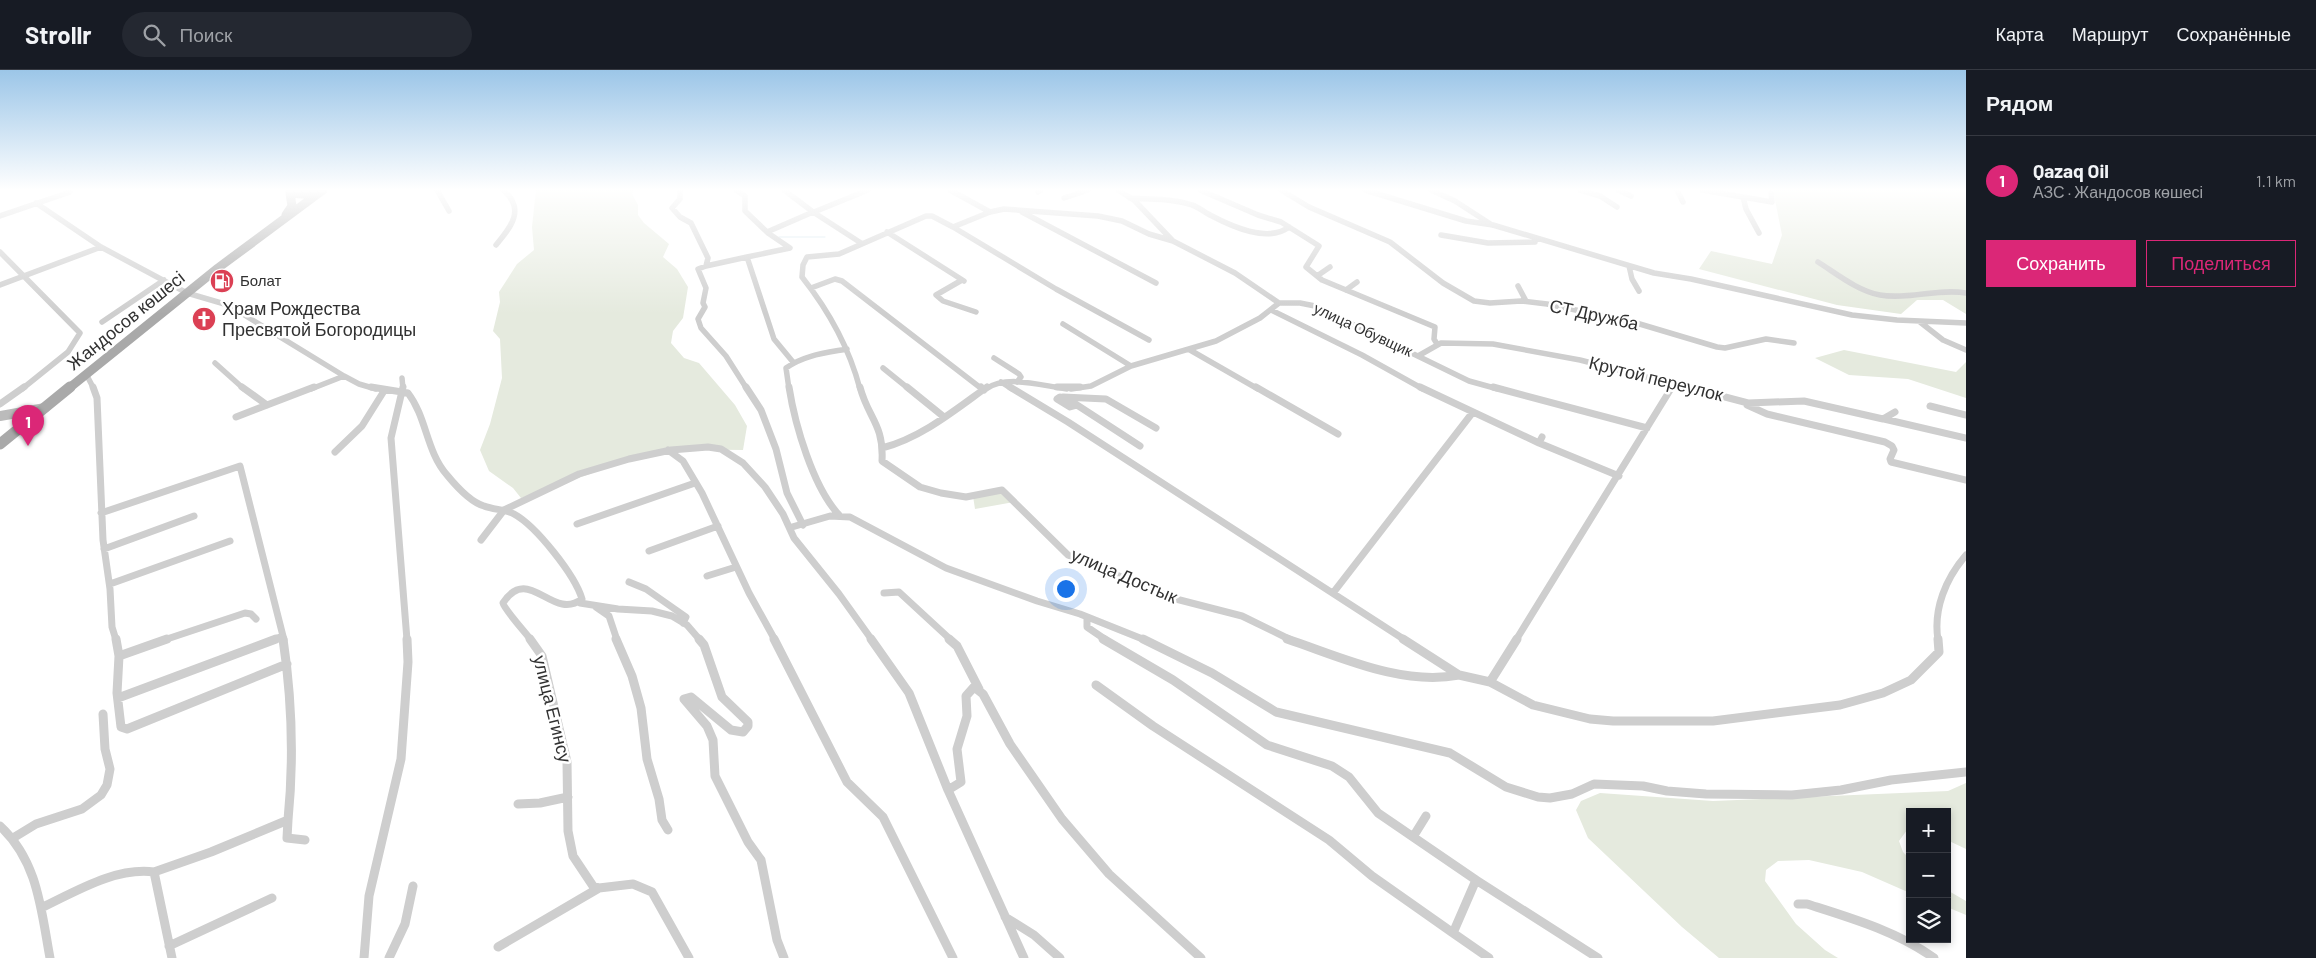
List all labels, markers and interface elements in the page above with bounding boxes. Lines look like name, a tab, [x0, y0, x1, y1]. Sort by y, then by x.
search box	[122, 12, 472, 57]
text: Strollr	[25, 20, 92, 49]
icon: search	[140, 21, 168, 49]
text: Поиск	[180, 23, 232, 46]
text: Карта	[1996, 23, 2044, 45]
text: Маршрут	[2072, 23, 2148, 45]
text: Сохранённые	[2176, 23, 2291, 45]
text: Рядом	[1986, 90, 2053, 115]
text: Qazaq Oil	[2033, 159, 2109, 182]
text: 1	[1999, 171, 2005, 190]
text: 1.1 km	[2256, 171, 2296, 190]
text: АЗС · Жандосов көшесі	[2033, 182, 2203, 201]
button: Сохранить	[1986, 240, 2136, 287]
button: Поделиться	[2146, 240, 2296, 287]
street label: Жандосов көшесі	[62, 266, 189, 374]
fuel station icon: Болат	[209, 268, 235, 294]
place label: Болат	[240, 271, 282, 289]
street label: СТ Дружба	[1548, 294, 1642, 334]
place label: Храм Рождества Пресвятой Богородицы	[222, 297, 416, 340]
street label: улица Обувщик	[1311, 298, 1416, 360]
church icon: Храм Рождества Пресвятой Богородицы	[191, 306, 217, 332]
street label: Крутой переулок	[1587, 351, 1726, 405]
pin: 1	[12, 405, 44, 446]
street label: улица Достык	[1068, 543, 1181, 607]
your location	[1053, 576, 1079, 602]
street label: улица Егинсу	[529, 653, 577, 765]
map controls	[1906, 808, 1951, 943]
button: +	[1906, 808, 1951, 853]
button: −	[1906, 853, 1951, 898]
button: layers	[1906, 898, 1951, 943]

